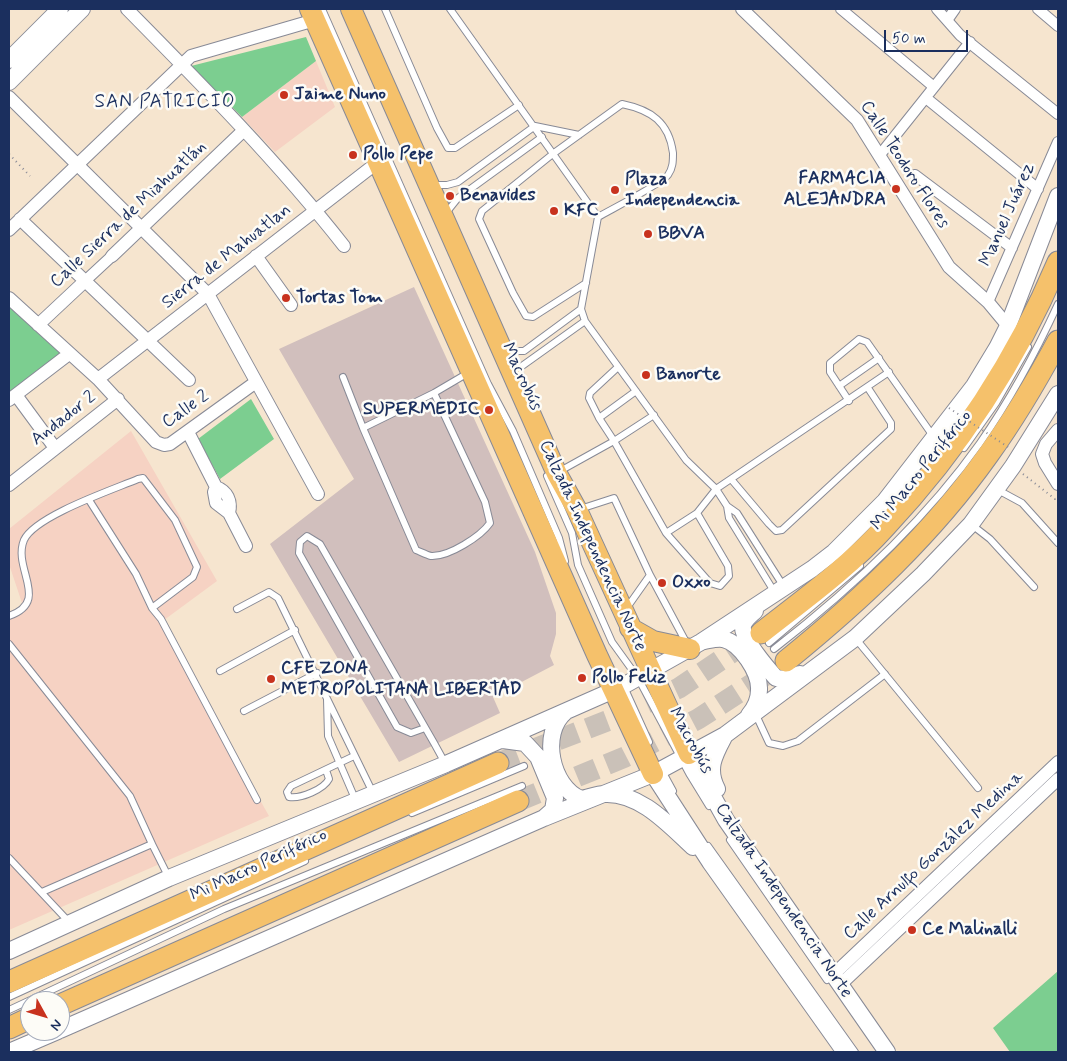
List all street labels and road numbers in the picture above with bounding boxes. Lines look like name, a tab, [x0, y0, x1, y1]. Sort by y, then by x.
street label: Calle Teodoro Flores	[855, 97, 953, 233]
street label: Calle Sierra de Miahuatlán	[46, 137, 212, 293]
street label: Manuel Juárez	[976, 160, 1040, 270]
street label: Sierra de Mahuatlan	[158, 200, 296, 314]
street label: Macrobús	[496, 340, 546, 414]
street label: Calle 2	[158, 386, 214, 434]
street label: Andador 2	[27, 387, 101, 451]
street label: Mi Macro Periférico	[867, 406, 977, 536]
street label: Calzada Independencia Norte	[533, 437, 651, 655]
street label: Macrobús	[663, 704, 717, 778]
street label: Calle Arnulfo González Medina	[840, 767, 1028, 945]
street label: Calzada Independencia Norte	[710, 799, 856, 1003]
street label: Mi Macro Periférico	[187, 825, 331, 907]

